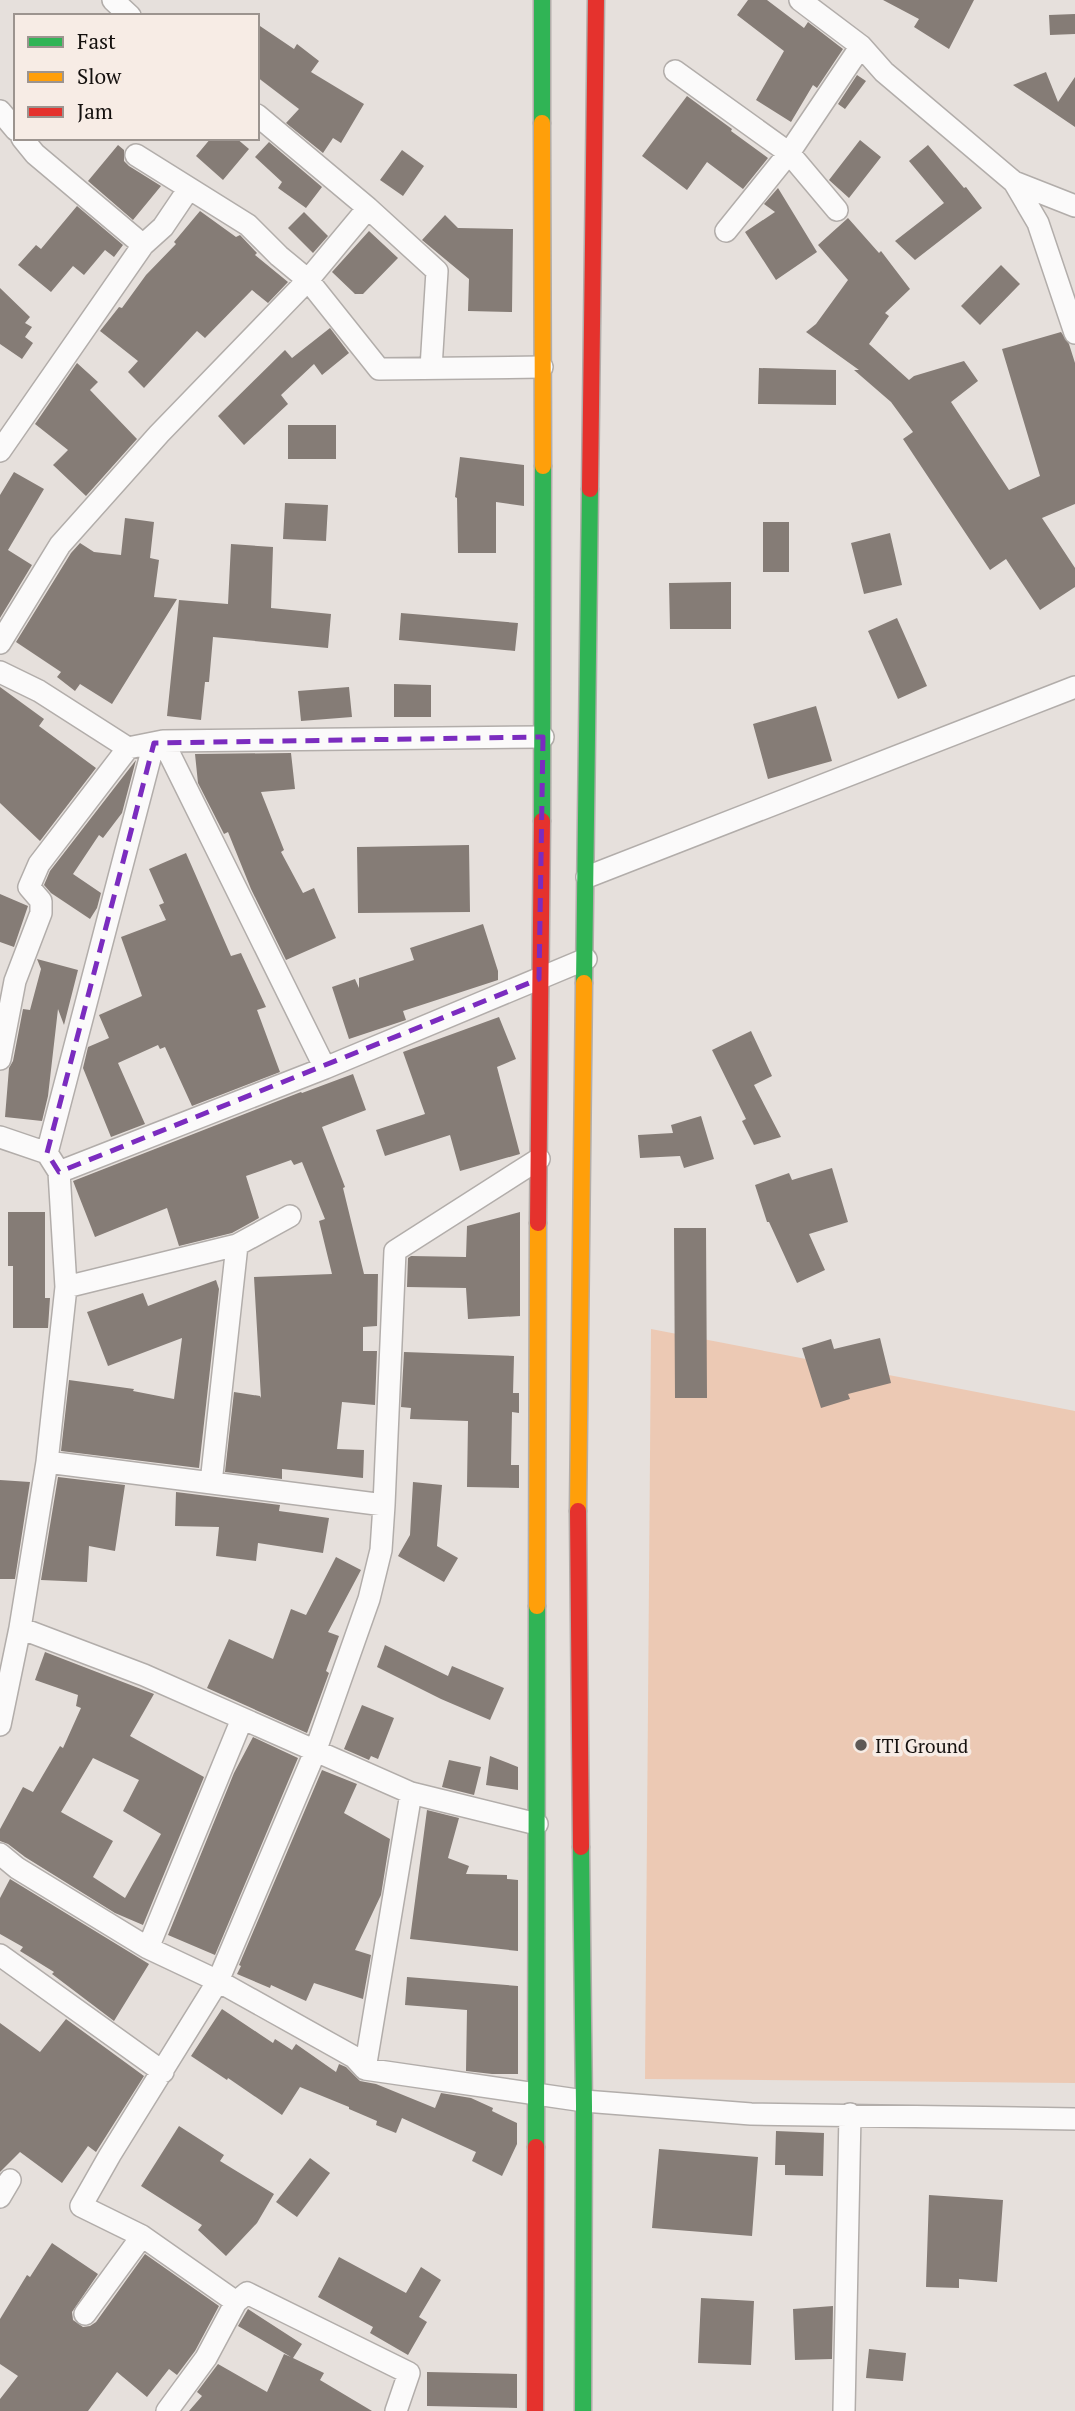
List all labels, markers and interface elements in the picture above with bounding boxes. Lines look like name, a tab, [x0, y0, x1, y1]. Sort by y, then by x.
legend	[14, 14, 259, 140]
text: Fast	[77, 27, 116, 55]
text: Slow	[77, 62, 122, 90]
text: Jam	[77, 97, 113, 125]
place label: ITI Ground	[875, 1733, 969, 1758]
marker: ITI Ground	[853, 1737, 869, 1753]

